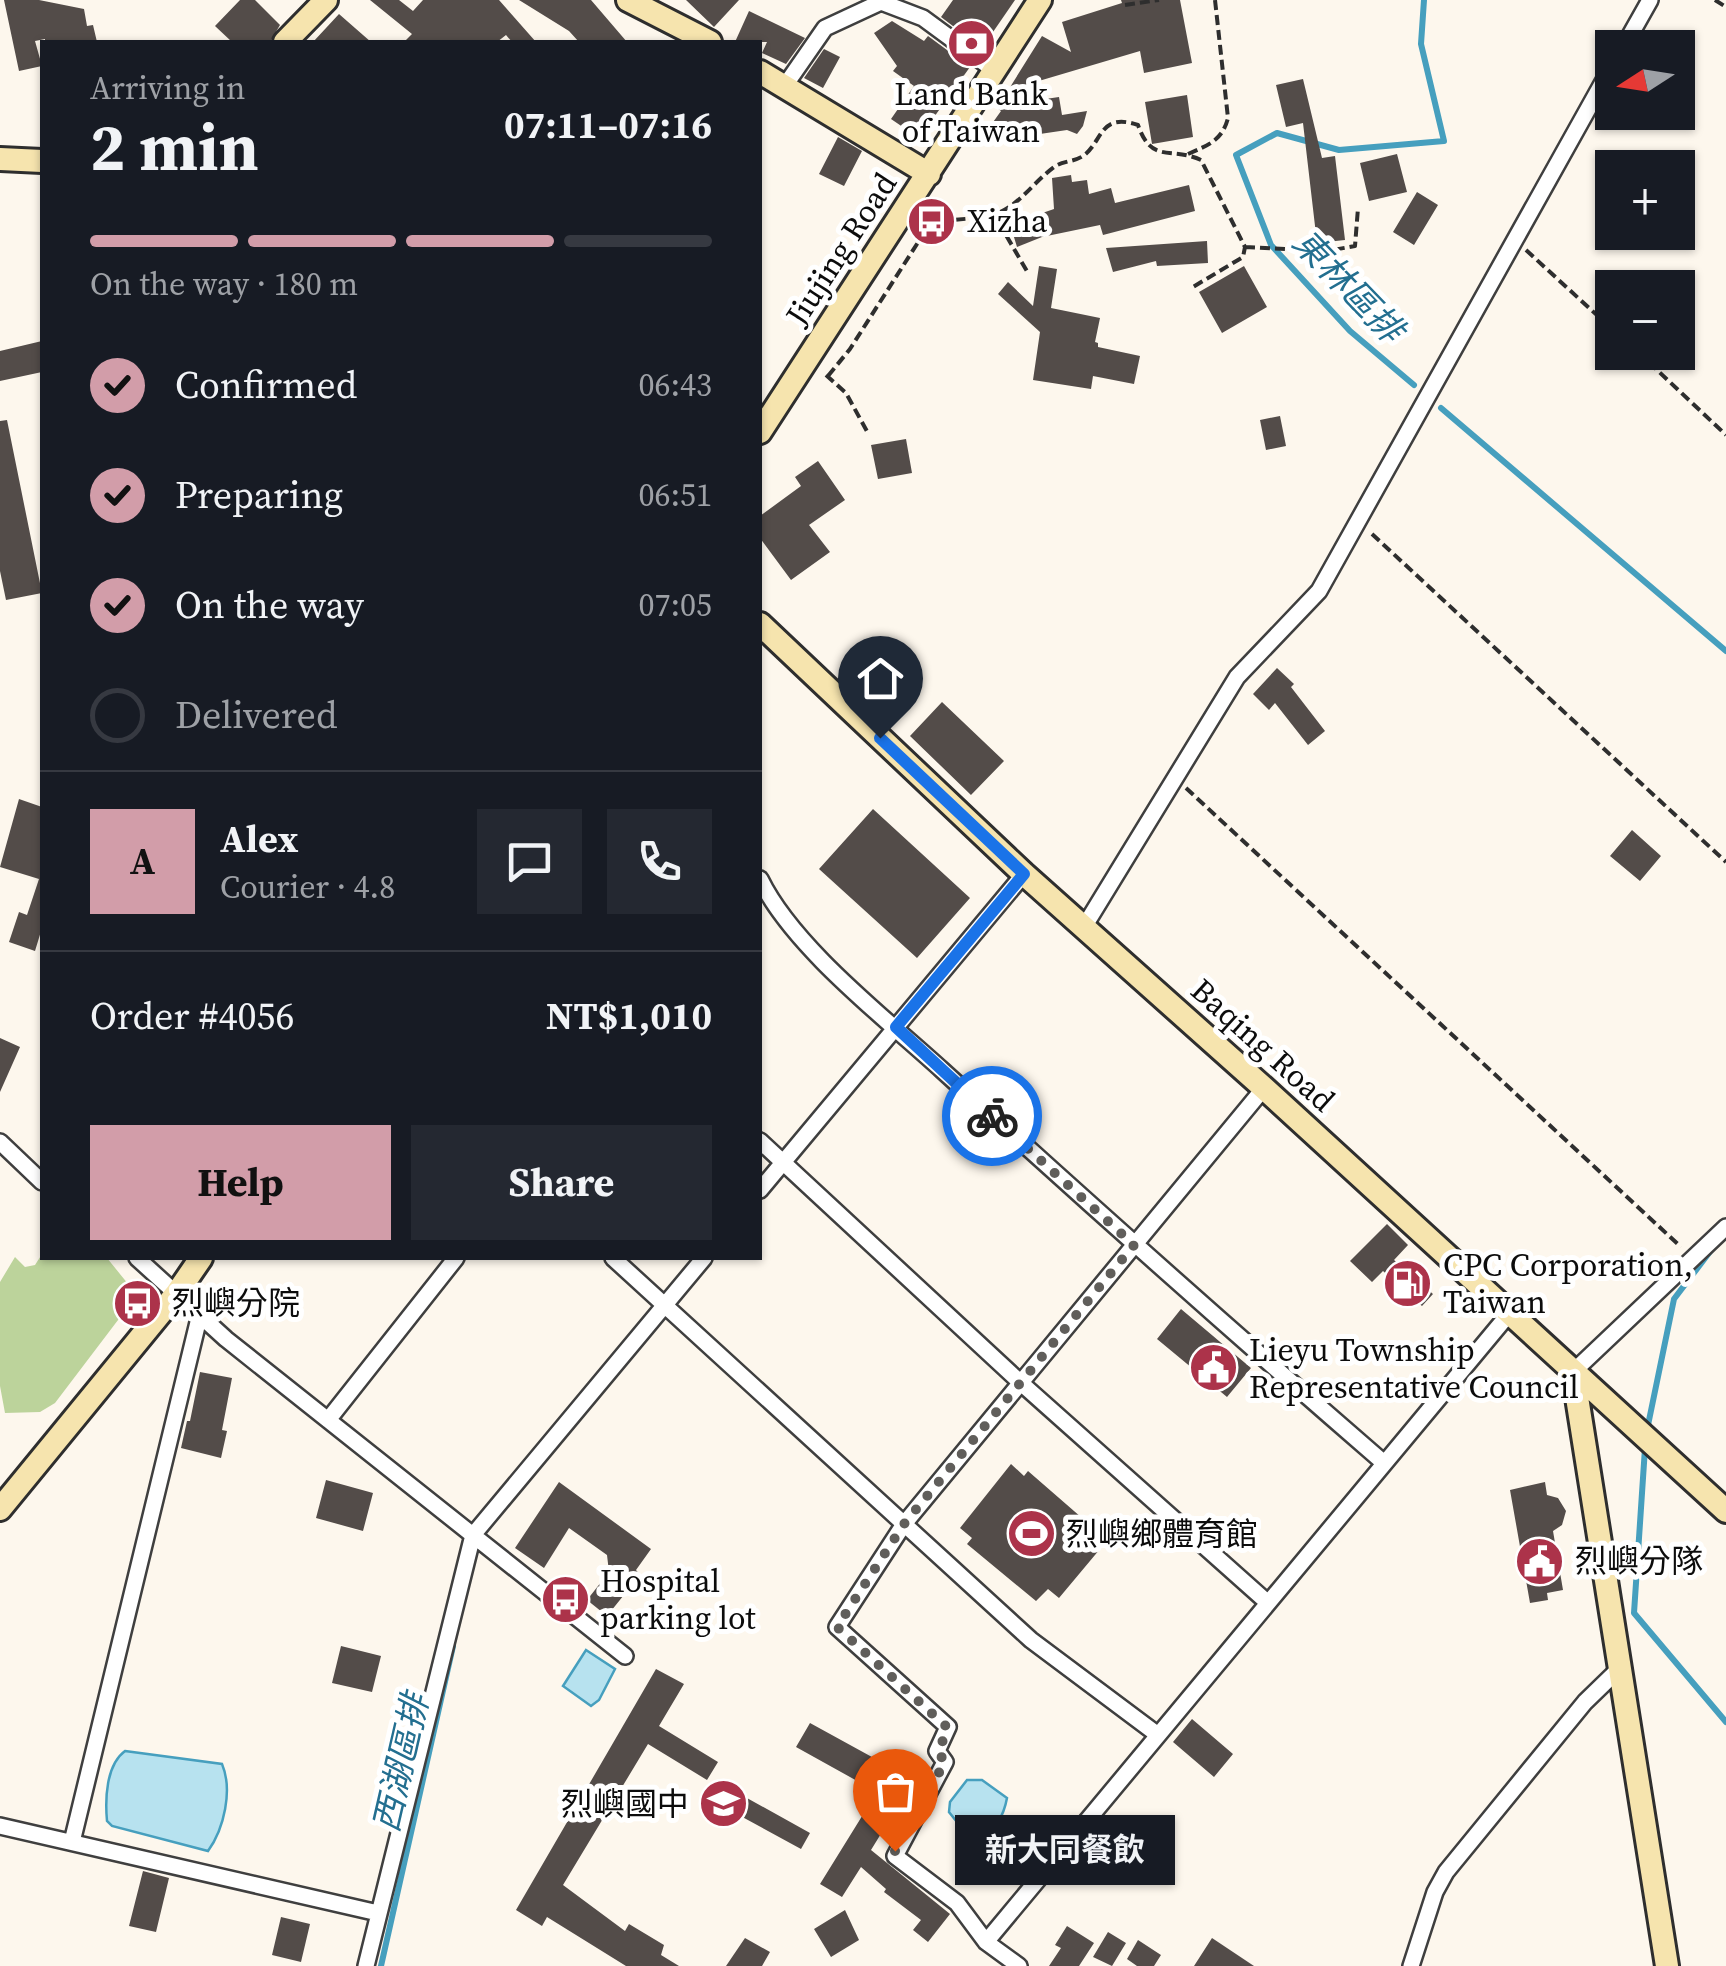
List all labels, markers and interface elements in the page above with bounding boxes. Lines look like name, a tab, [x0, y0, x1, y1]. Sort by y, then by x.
bank icon: Land Bank of Taiwan	[945, 18, 997, 70]
north arrow	[1595, 30, 1695, 130]
map controls	[1595, 30, 1695, 370]
text: Arriving in	[90, 66, 245, 110]
place label: Land Bank of Taiwan	[894, 72, 1048, 153]
text: 07:11–07:16	[504, 99, 712, 151]
text: 2 min	[90, 103, 259, 192]
button: +	[1595, 150, 1695, 250]
street label: Jiujing Road	[775, 164, 907, 335]
bus stop icon: Xizha	[906, 195, 958, 247]
place label: Xizha	[967, 199, 1048, 243]
water label: 東林區排	[1282, 219, 1417, 356]
text: On the way · 180 m	[90, 262, 358, 306]
button: −	[1595, 270, 1695, 370]
icon: check	[90, 358, 145, 413]
text: Confirmed	[175, 359, 357, 411]
text: 06:43	[638, 363, 712, 407]
icon: check	[90, 468, 145, 523]
text: Preparing	[175, 469, 343, 521]
text: 06:51	[638, 473, 712, 517]
icon: check	[90, 578, 145, 633]
text: On the way	[175, 579, 364, 631]
text: 07:05	[638, 583, 712, 627]
pin	[838, 636, 923, 739]
icon: home	[853, 651, 908, 706]
text: Delivered	[175, 689, 338, 741]
button: chat	[477, 809, 582, 914]
button: phone	[607, 809, 712, 914]
text: Alex	[220, 813, 298, 865]
text: A	[130, 835, 155, 887]
text: Courier · 4.8	[220, 865, 395, 909]
street label: Baqing Road	[1182, 969, 1344, 1121]
text: Order #4056	[90, 990, 294, 1042]
text: NT$1,010	[546, 990, 712, 1042]
courier	[942, 1066, 1042, 1166]
icon: bike	[965, 1089, 1020, 1144]
button: Help	[90, 1125, 391, 1240]
button: Share	[411, 1125, 712, 1240]
place label: CPC Corporation, Taiwan	[1443, 1243, 1693, 1324]
fuel station icon: CPC Corporation, Taiwan	[1382, 1257, 1434, 1309]
bus stop icon: 烈嶼分院	[111, 1277, 163, 1329]
place label: 烈嶼分院	[172, 1281, 300, 1325]
place label: Lieyu Township Representative Council	[1249, 1328, 1579, 1409]
public building icon: Lieyu Township Representative Council	[1188, 1342, 1240, 1394]
sports icon: 烈嶼鄉體育館	[1005, 1508, 1057, 1560]
place label: 烈嶼鄉體育館	[1066, 1512, 1258, 1556]
public building icon: 烈嶼分隊	[1514, 1535, 1566, 1587]
place label: 烈嶼分隊	[1575, 1539, 1703, 1583]
place label: Hospital parking lot	[600, 1559, 756, 1640]
bus stop icon: Hospital parking lot	[539, 1573, 591, 1625]
water label: 西湖區排	[362, 1686, 441, 1837]
pin	[853, 1749, 938, 1852]
icon: bag	[868, 1764, 923, 1819]
school or university icon: 烈嶼國中	[698, 1778, 750, 1830]
place label: 烈嶼國中	[561, 1782, 689, 1826]
callout: 新大同餐飲	[955, 1816, 1175, 1886]
text: 新大同餐飲	[985, 1828, 1145, 1872]

